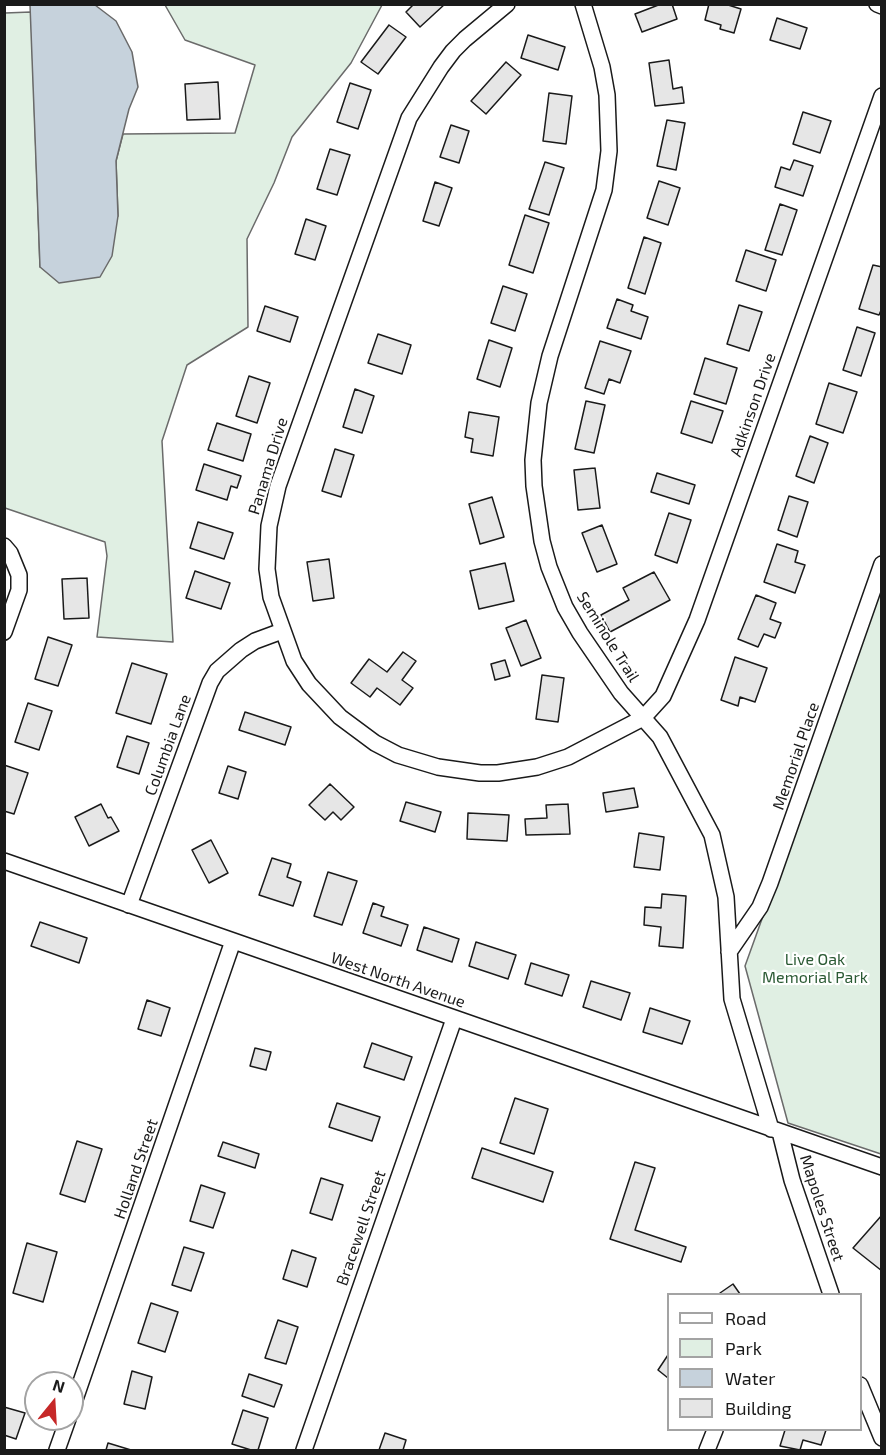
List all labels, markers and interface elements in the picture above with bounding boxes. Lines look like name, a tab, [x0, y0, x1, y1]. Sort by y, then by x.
street label: Adkinson Drive	[726, 351, 780, 459]
street label: Panama Drive	[244, 415, 292, 517]
street label: Seminole Trail	[573, 588, 643, 686]
street label: Columbia Lane	[141, 692, 195, 798]
street label: Memorial Place	[769, 700, 823, 812]
street label: West North Avenue	[328, 948, 468, 1012]
park label: Live Oak Memorial Park	[762, 950, 868, 988]
street label: Holland Street	[110, 1116, 162, 1222]
street label: Mapoles Street	[796, 1152, 848, 1264]
street label: Bracewell Street	[332, 1168, 390, 1288]
legend	[667, 1293, 862, 1431]
text: Road	[725, 1307, 766, 1329]
text: Park	[725, 1337, 762, 1359]
text: Water	[725, 1367, 775, 1389]
north arrow	[24, 1371, 84, 1431]
text: N	[51, 1374, 68, 1396]
text: Building	[725, 1397, 792, 1419]

